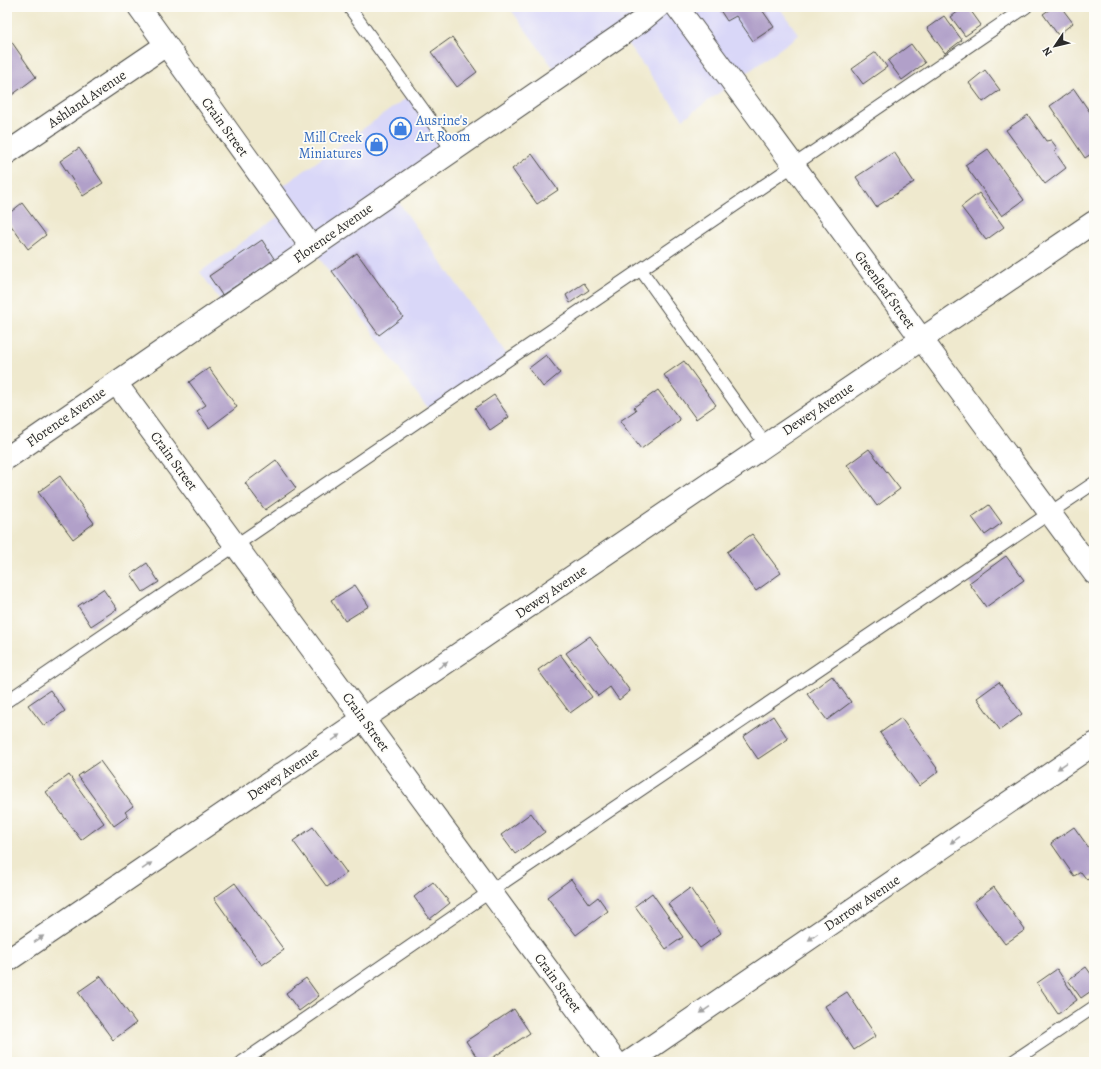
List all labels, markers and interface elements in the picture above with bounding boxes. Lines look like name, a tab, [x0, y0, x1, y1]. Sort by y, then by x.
north arrow	[1035, 26, 1075, 66]
text: N	[1039, 44, 1056, 59]
street label: Ashland Avenue	[43, 66, 130, 133]
street label: Crain Street	[197, 93, 253, 161]
place label: Ausrine's Art Room	[415, 111, 471, 146]
shop icon: Ausrine's Art Room	[388, 115, 414, 141]
place label: Mill Creek Miniatures	[299, 128, 362, 163]
shop icon: Mill Creek Miniatures	[364, 132, 390, 158]
street label: Florence Avenue	[289, 198, 377, 268]
street label: Greenleaf Street	[850, 247, 920, 333]
street label: Dewey Avenue	[778, 378, 858, 440]
street label: Florence Avenue	[22, 382, 110, 452]
street label: Crain Street	[146, 427, 202, 495]
street label: Dewey Avenue	[511, 561, 591, 623]
one-way arrow	[438, 661, 448, 669]
street label: Crain Street	[338, 688, 394, 756]
one-way arrow	[330, 734, 341, 742]
street label: Dewey Avenue	[243, 743, 323, 805]
one-way arrow	[1057, 762, 1067, 770]
one-way arrow	[949, 836, 960, 844]
one-way arrow	[142, 862, 152, 870]
street label: Darrow Avenue	[820, 871, 904, 935]
one-way arrow	[807, 933, 818, 941]
one-way arrow	[34, 935, 44, 943]
street label: Crain Street	[530, 949, 586, 1017]
one-way arrow	[700, 1006, 711, 1014]

